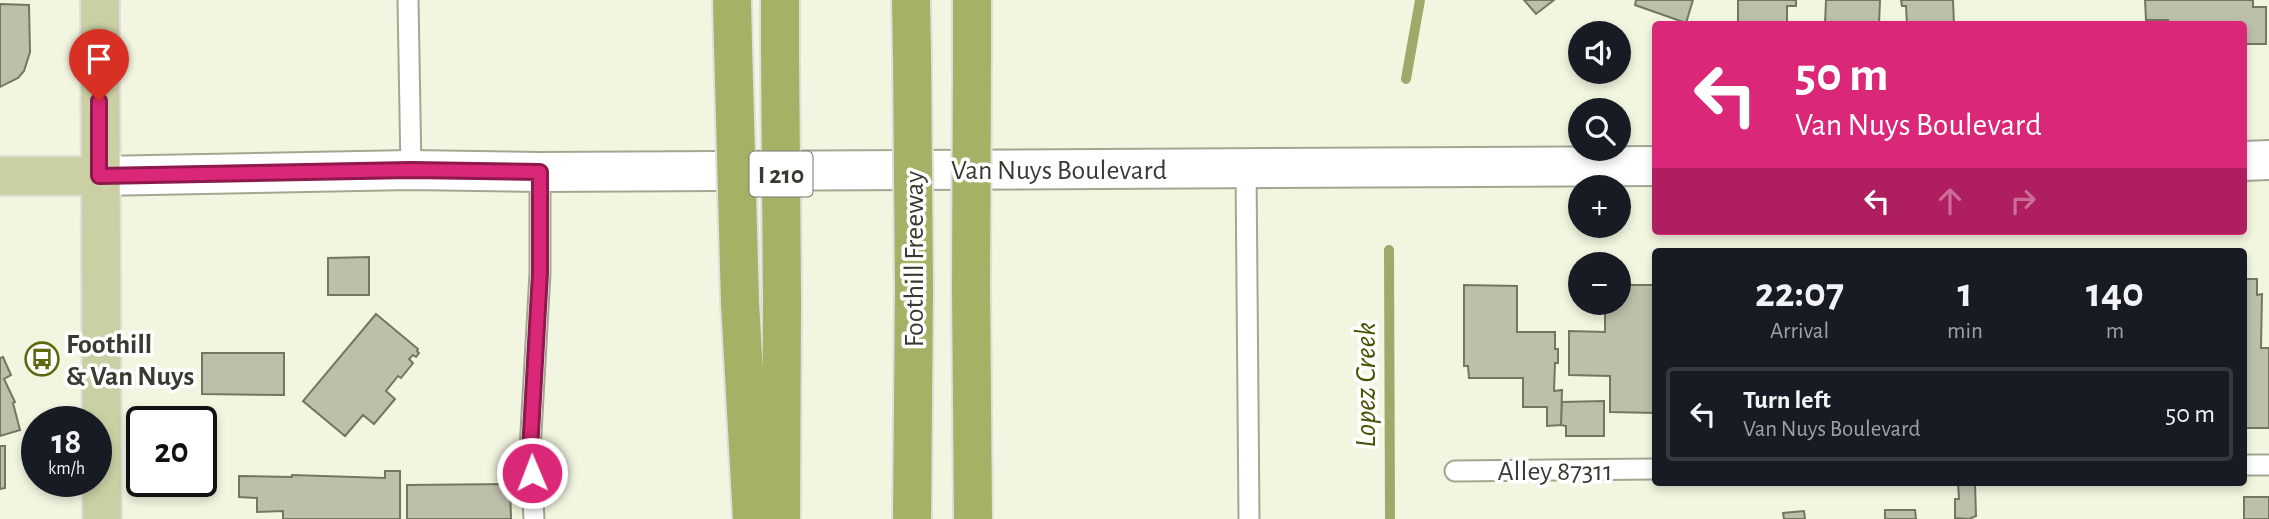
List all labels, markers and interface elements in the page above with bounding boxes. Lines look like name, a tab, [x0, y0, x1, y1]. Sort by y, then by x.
map controls	[1568, 21, 1631, 315]
button: sound	[1568, 21, 1631, 84]
pin	[69, 29, 129, 101]
icon: arrive	[80, 40, 118, 78]
icon: left	[1680, 49, 1771, 140]
text: 50 m	[1795, 51, 1889, 100]
button: search	[1568, 98, 1631, 161]
text: Van Nuys Boulevard	[1795, 109, 2042, 141]
road number: I 210	[750, 152, 812, 196]
street label: Van Nuys Boulevard	[951, 157, 1167, 185]
street label: Foothill Freeway	[901, 171, 929, 347]
button: +	[1568, 175, 1631, 238]
icon: left	[1858, 182, 1896, 220]
icon: ahead	[1931, 182, 1969, 220]
icon: right	[2004, 182, 2042, 220]
button: −	[1568, 252, 1631, 315]
text: 22:07	[1755, 272, 1844, 314]
text: 1	[1957, 272, 1973, 314]
text: 140	[2086, 272, 2144, 314]
text: Arrival	[1770, 320, 1829, 343]
text: min	[1947, 320, 1983, 343]
text: m	[2106, 320, 2124, 343]
water label: Lopez Creek	[1351, 322, 1381, 448]
place label: Foothill & Van Nuys	[66, 331, 194, 391]
bus stop icon: Foothill & Van Nuys	[23, 340, 61, 378]
text: Turn left	[1743, 387, 1831, 413]
icon: left	[1684, 395, 1722, 433]
text: 50 m	[2165, 401, 2215, 427]
speed limit sign: 20	[126, 406, 217, 497]
text: Van Nuys Boulevard	[1743, 418, 1920, 441]
text: 18	[52, 425, 81, 460]
position arrow	[495, 436, 569, 510]
street label: Alley 87311	[1497, 458, 1613, 486]
text: km/h	[48, 460, 85, 478]

